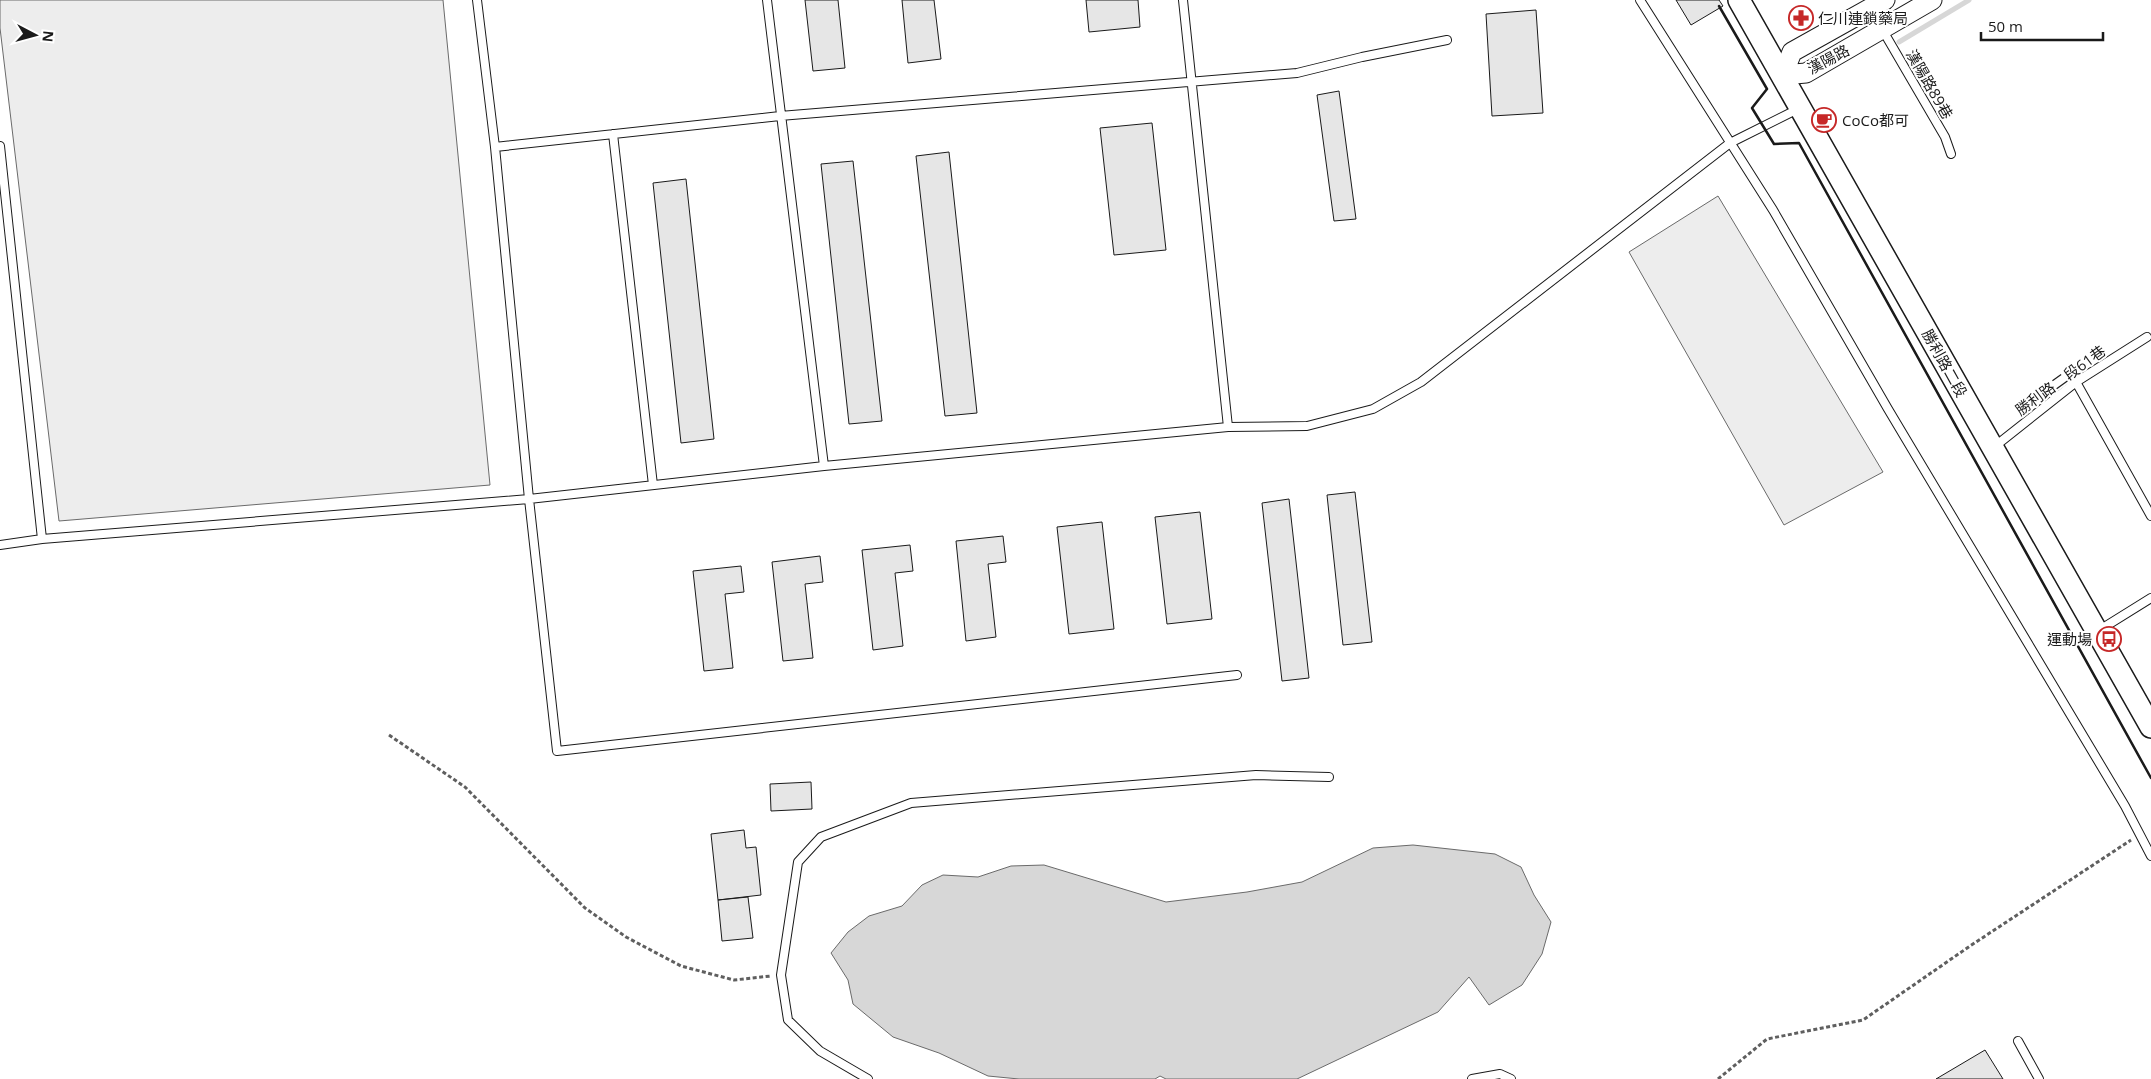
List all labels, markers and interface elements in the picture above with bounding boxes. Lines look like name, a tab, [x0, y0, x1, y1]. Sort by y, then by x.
pharmacy icon: 仁川連鎖藥局	[1788, 5, 1814, 31]
place label: 仁川連鎖藥局	[1818, 8, 1908, 28]
north arrow	[10, 10, 60, 60]
scale bar	[1981, 10, 2104, 42]
text: 50 m	[1988, 16, 2023, 36]
text: N	[38, 30, 58, 43]
street label: 漢陽路	[1803, 40, 1853, 78]
street label: 漢陽路89巷	[1902, 46, 1958, 122]
cafe icon: CoCo都可	[1811, 107, 1837, 133]
place label: CoCo都可	[1842, 110, 1909, 130]
street label: 勝利路二段	[1918, 325, 1972, 401]
street label: 勝利路二段61巷	[2011, 340, 2109, 420]
bus stop icon: 運動場	[2096, 626, 2122, 652]
place label: 運動場	[2047, 629, 2092, 649]

